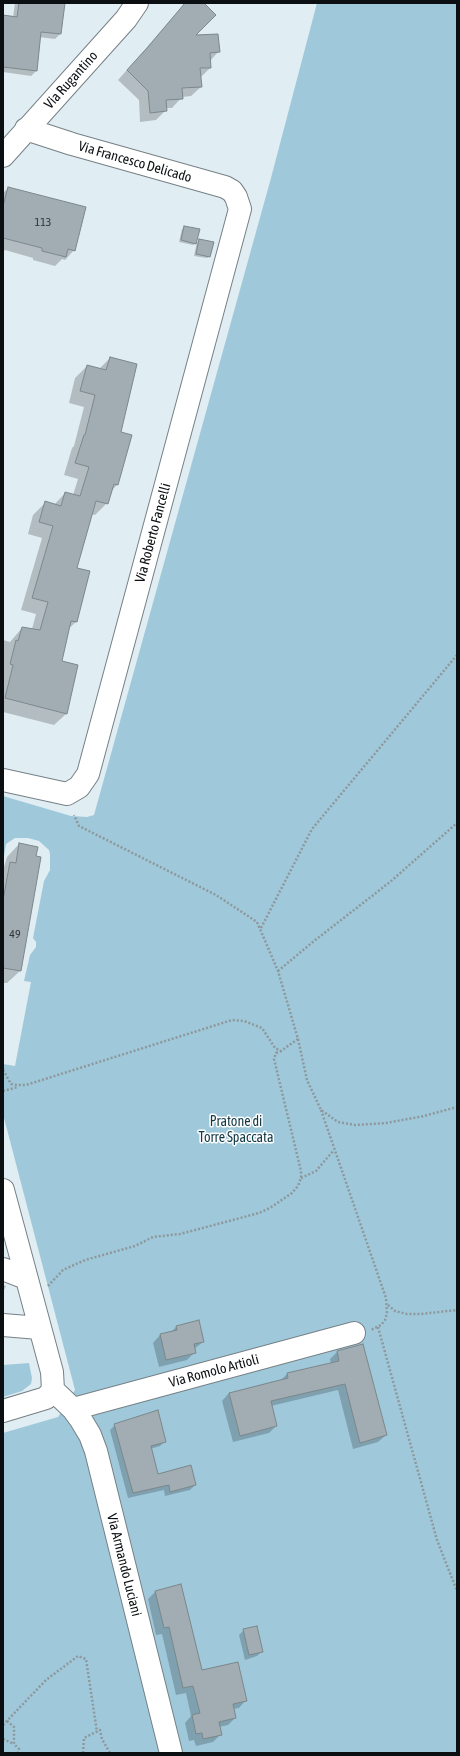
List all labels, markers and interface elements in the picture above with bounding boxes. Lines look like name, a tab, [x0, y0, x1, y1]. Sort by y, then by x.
street label: Via Rugantino	[41, 48, 101, 112]
street label: Via Francesco Delicado	[76, 138, 194, 186]
house number: 113	[35, 215, 51, 229]
street label: Via Roberto Fancelli	[132, 481, 174, 585]
house number: 49	[9, 927, 21, 941]
park label: Pratone di Torre Spaccata	[199, 1114, 273, 1146]
street label: Via Romolo Artioli	[167, 1351, 261, 1391]
street label: Via Armando Luciani	[103, 1512, 145, 1618]

